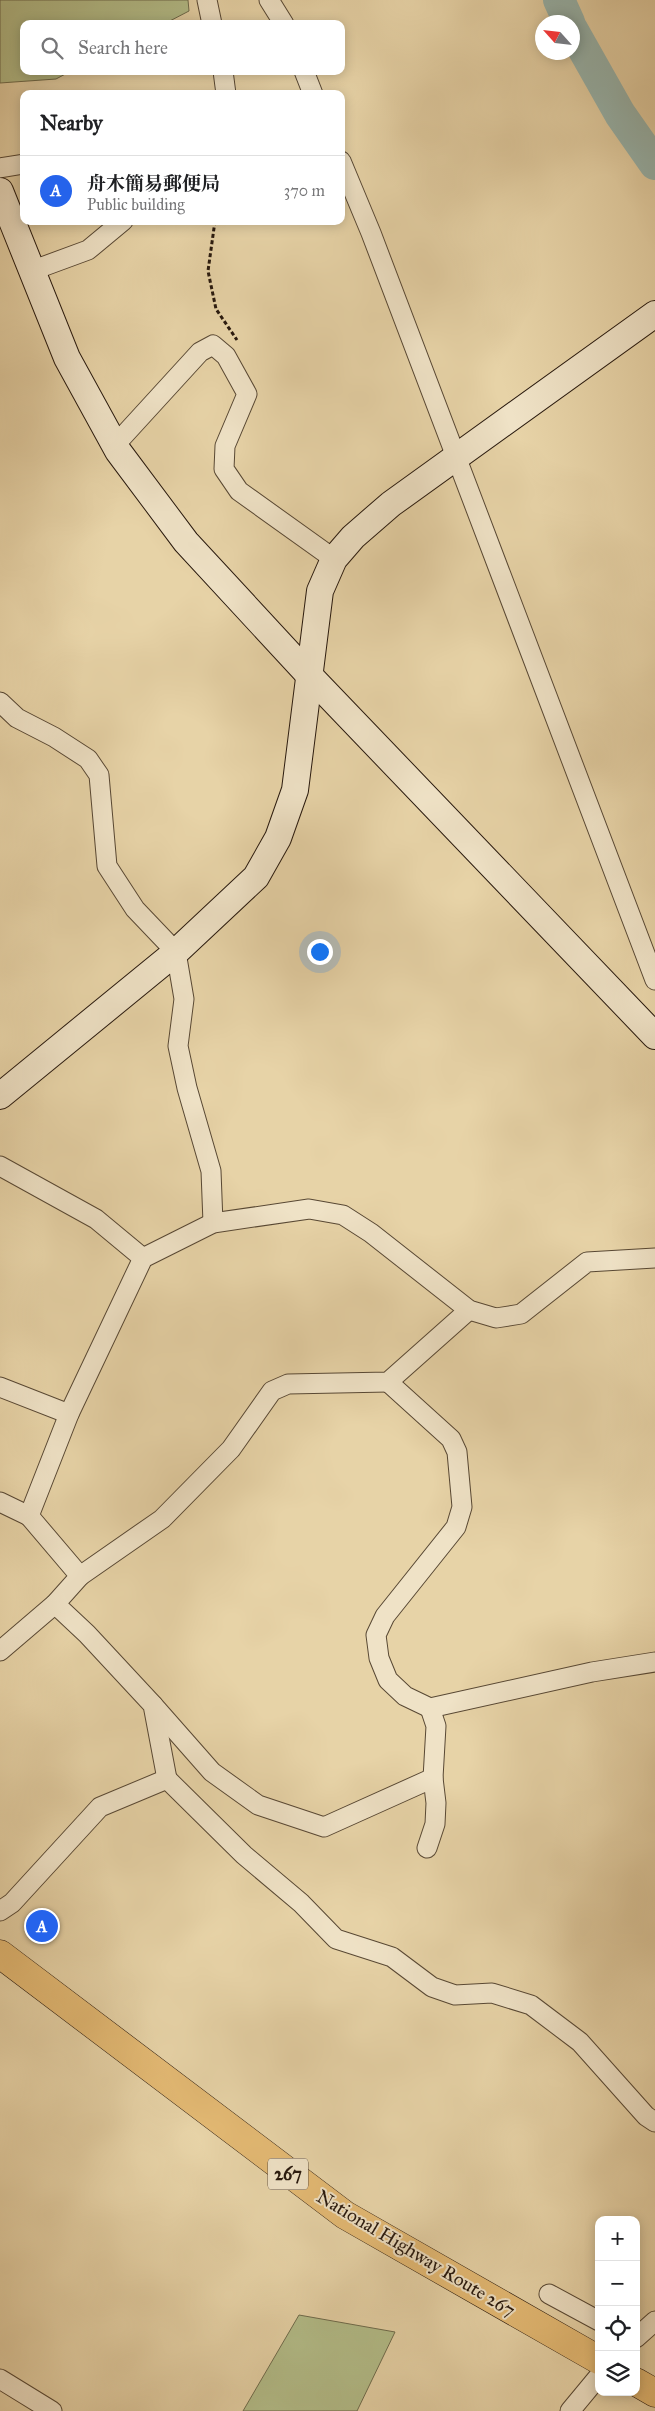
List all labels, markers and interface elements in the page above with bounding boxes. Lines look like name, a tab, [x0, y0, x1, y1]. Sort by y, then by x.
north arrow	[535, 15, 580, 60]
search box	[20, 20, 345, 75]
icon: search	[38, 34, 66, 62]
text: Search here	[78, 36, 168, 59]
text: Nearby	[40, 110, 103, 136]
text: 舟木簡易郵便局	[87, 172, 220, 195]
text: A	[51, 181, 61, 200]
text: 370 m	[284, 181, 325, 200]
text: Public building	[87, 195, 185, 214]
your location	[307, 939, 333, 965]
pin: A	[26, 1907, 58, 1945]
road number: 267	[268, 2158, 308, 2190]
street label: National Highway Route 267	[312, 2184, 520, 2322]
map controls	[595, 2216, 640, 2396]
button: +	[595, 2216, 640, 2261]
button: −	[595, 2261, 640, 2306]
button: locate	[595, 2306, 640, 2351]
button: layers	[595, 2351, 640, 2396]

